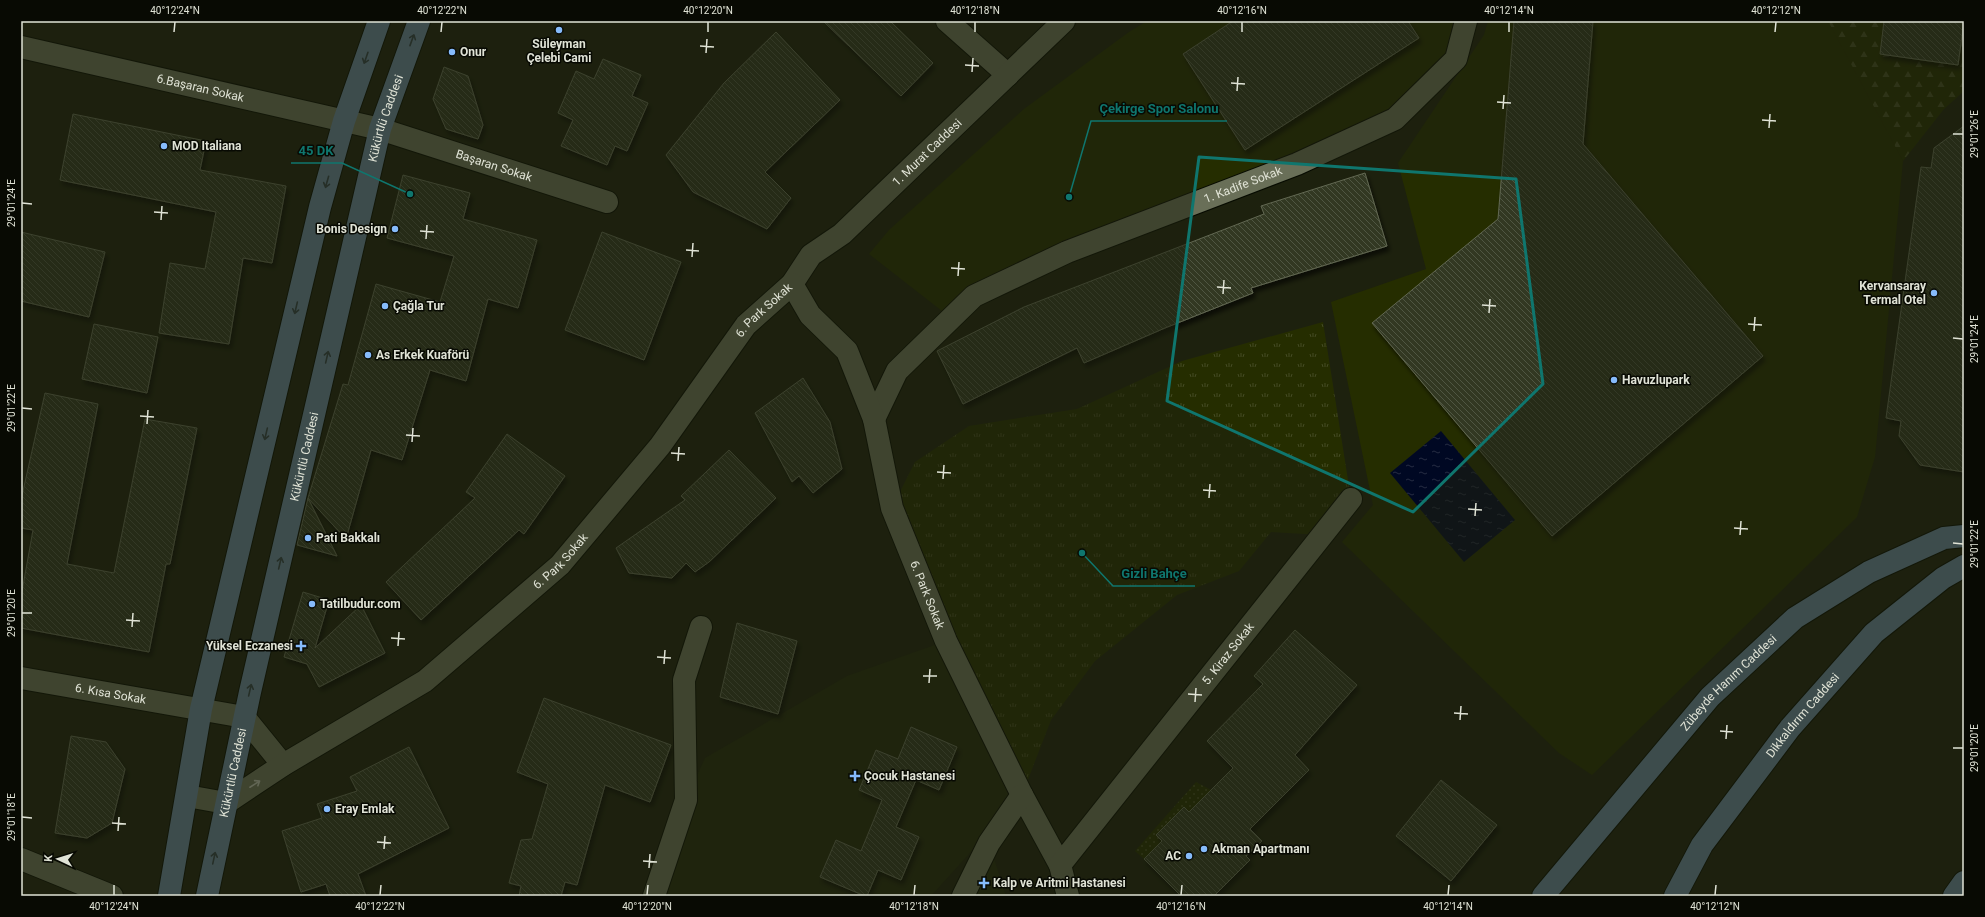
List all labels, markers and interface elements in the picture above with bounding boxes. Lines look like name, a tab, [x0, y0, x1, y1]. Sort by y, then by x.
text: 40°12'24"N	[150, 5, 200, 16]
text: 40°12'22"N	[417, 5, 467, 16]
text: 40°12'20"N	[683, 5, 733, 16]
text: 40°12'18"N	[950, 5, 1000, 16]
text: 40°12'16"N	[1217, 5, 1267, 16]
text: 40°12'14"N	[1484, 5, 1534, 16]
text: 40°12'12"N	[1751, 5, 1801, 16]
marker: Süleyman Çelebi Cami	[554, 25, 564, 35]
one-way arrow	[409, 33, 416, 46]
place label: Süleyman Çelebi Cami	[527, 37, 591, 65]
place label: Onur	[460, 45, 487, 59]
marker: Onur	[447, 47, 457, 57]
one-way arrow	[362, 51, 370, 63]
street label: 6.Başaran Sokak	[155, 71, 246, 105]
street label: Kükürtlü Caddesi	[366, 73, 406, 163]
callout: Çekirge Spor Salonu	[1091, 96, 1227, 121]
text: Çekirge Spor Salonu	[1099, 101, 1219, 116]
text: 29°01'26"E	[1969, 110, 1980, 158]
street label: 1. Murat Caddesi	[889, 116, 965, 189]
callout: 45 DK	[291, 138, 342, 163]
place label: MOD Italiana	[172, 139, 242, 153]
marker: MOD Italiana	[159, 141, 169, 151]
text: 45 DK	[299, 143, 334, 158]
street label: Başaran Sokak	[454, 147, 535, 185]
street label: 1. Kadife Sokak	[1202, 163, 1285, 206]
one-way arrow	[323, 175, 330, 188]
text: 29°01'24"E	[6, 179, 17, 227]
place label: Bonis Design	[316, 222, 387, 236]
marker: Bonis Design	[390, 224, 400, 234]
place label: Kervansaray Termal Otel	[1859, 279, 1927, 307]
street label: 6. Park Sokak	[733, 280, 796, 340]
marker: Kervansaray Termal Otel	[1929, 288, 1939, 298]
place label: Çağla Tur	[393, 299, 445, 313]
one-way arrow	[292, 301, 300, 314]
marker: Çağla Tur	[380, 301, 390, 311]
text: 29°01'24"E	[1969, 315, 1980, 363]
place label: As Erkek Kuaförü	[376, 348, 470, 362]
one-way arrow	[324, 350, 332, 363]
marker: As Erkek Kuaförü	[363, 350, 373, 360]
place label: Havuzlupark	[1622, 373, 1690, 387]
marker: Havuzlupark	[1609, 375, 1619, 385]
text: 29°01'22"E	[6, 384, 17, 432]
street label: Kükürtlü Caddesi	[287, 411, 321, 503]
one-way arrow	[262, 428, 269, 441]
text: 29°01'22"E	[1969, 520, 1980, 568]
street label: 6. Park Sokak	[530, 530, 591, 592]
place label: Pati Bakkalı	[316, 531, 380, 545]
marker: Pati Bakkalı	[303, 533, 313, 543]
one-way arrow	[276, 557, 284, 570]
street label: 6. Park Sokak	[907, 559, 948, 632]
callout: Gizli Bahçe	[1113, 561, 1195, 586]
text: Gizli Bahçe	[1121, 566, 1187, 581]
text: 29°01'20"E	[6, 589, 17, 637]
place label: Tatilbudur.com	[320, 597, 401, 611]
marker: Tatilbudur.com	[307, 599, 317, 609]
street label: 5. Kiraz Sokak	[1199, 619, 1258, 688]
street label: Zübeyde Hanım Caddesi	[1678, 632, 1779, 734]
place label: Yüksel Eczanesi	[206, 639, 293, 653]
marker: Yüksel Eczanesi	[296, 641, 306, 651]
street label: Dikkaldırım Caddesi	[1763, 670, 1842, 760]
street label: 6. Kısa Sokak	[74, 681, 148, 707]
one-way arrow	[247, 683, 255, 696]
text: 29°01'20"E	[1969, 724, 1980, 772]
street label: Kükürtlü Caddesi	[217, 727, 249, 819]
place label: Çocuk Hastanesi	[864, 769, 955, 783]
marker: Çocuk Hastanesi	[849, 770, 861, 782]
one-way arrow	[249, 780, 260, 788]
text: 29°01'18"E	[6, 793, 17, 841]
place label: Eray Emlak	[335, 802, 395, 816]
marker: Eray Emlak	[322, 804, 332, 814]
north arrow	[38, 839, 78, 879]
place label: Akman Apartmanı	[1212, 842, 1310, 856]
marker: Akman Apartmanı	[1199, 844, 1209, 854]
place label: AC	[1165, 849, 1181, 863]
marker: AC	[1184, 851, 1194, 861]
one-way arrow	[210, 852, 218, 865]
text: K	[42, 853, 55, 862]
place label: Kalp ve Aritmi Hastanesi	[993, 876, 1126, 890]
marker: Kalp ve Aritmi Hastanesi	[978, 877, 990, 889]
text: 40°12'24"N	[89, 901, 139, 912]
text: 40°12'22"N	[355, 901, 405, 912]
text: 40°12'20"N	[622, 901, 672, 912]
text: 40°12'18"N	[889, 901, 939, 912]
text: 40°12'16"N	[1156, 901, 1206, 912]
text: 40°12'14"N	[1423, 901, 1473, 912]
text: 40°12'12"N	[1690, 901, 1740, 912]

